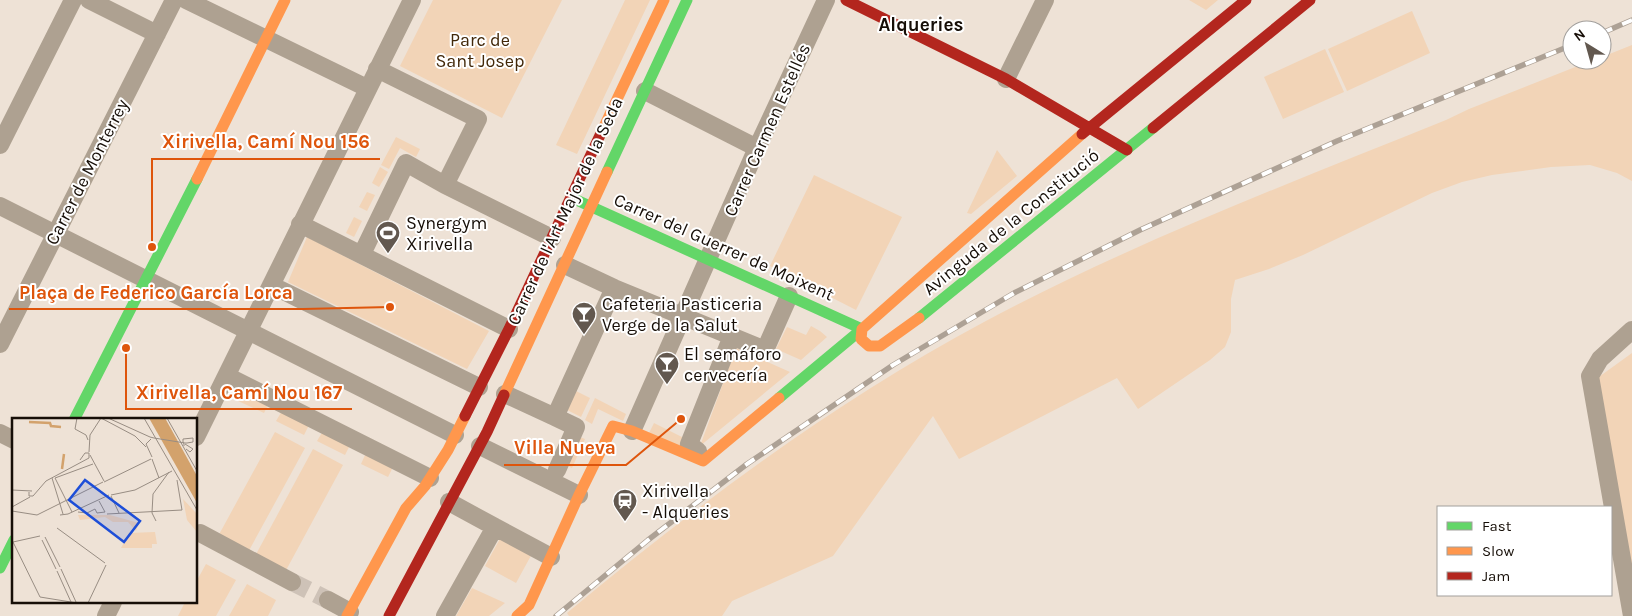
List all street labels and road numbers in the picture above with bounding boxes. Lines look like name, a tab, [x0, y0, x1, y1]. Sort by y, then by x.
street label: Carrer Carmen Estellés	[719, 40, 815, 220]
street label: Carrer de l'Art Major de la Seda	[502, 93, 628, 329]
street label: Carrer de Monterrey	[41, 95, 134, 249]
street label: Avinguda de la Constitució	[919, 144, 1103, 300]
street label: Carrer del Guerrer de Moixent	[610, 188, 838, 306]

